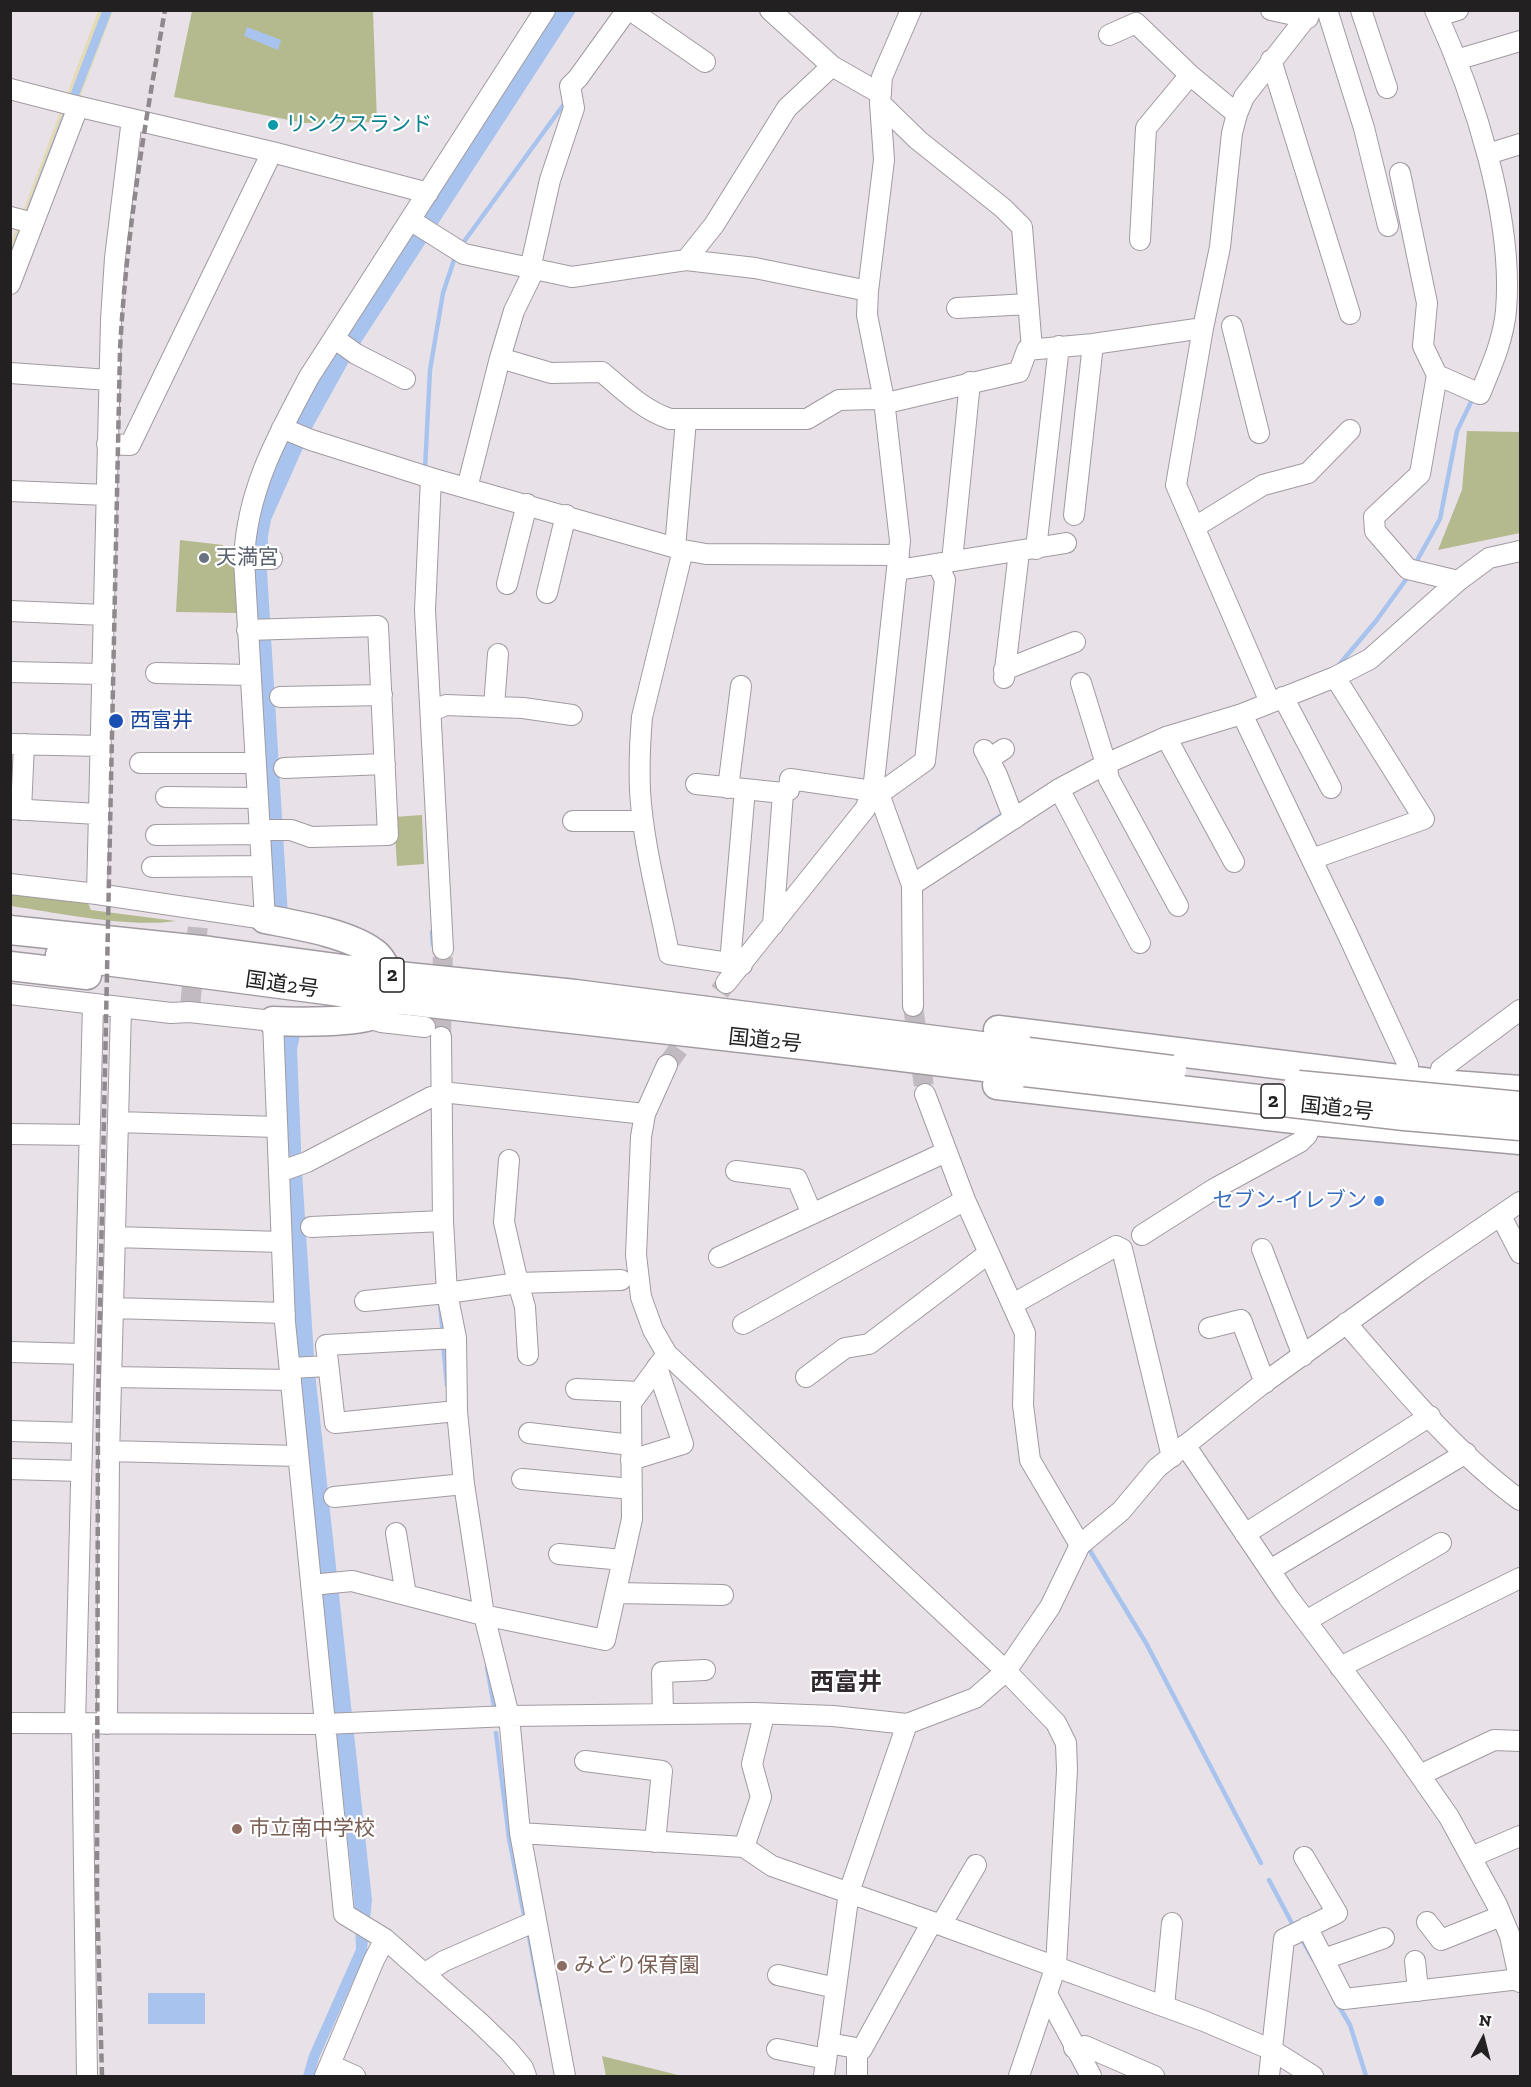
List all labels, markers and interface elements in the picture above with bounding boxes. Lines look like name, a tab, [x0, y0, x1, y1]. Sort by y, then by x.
place label: リンクスランド	[285, 112, 432, 138]
marker: リンクスランド	[266, 118, 280, 132]
place label: 天満宮	[216, 545, 279, 571]
marker: 天満宮	[197, 551, 211, 565]
place label: 西富井	[130, 708, 193, 734]
marker: 西富井	[107, 712, 125, 730]
road number: 2	[380, 958, 404, 992]
street label: 国道2号	[244, 967, 320, 1003]
street label: 国道2号	[727, 1025, 803, 1057]
road number: 2	[1261, 1084, 1285, 1118]
street label: 国道2号	[1299, 1093, 1375, 1125]
place label: セブン-イレブン	[1213, 1188, 1367, 1214]
marker: セブン-イレブン	[1372, 1194, 1386, 1208]
district label: 西富井	[810, 1669, 882, 1697]
place label: 市立南中学校	[249, 1816, 375, 1842]
marker: 市立南中学校	[230, 1822, 244, 1836]
place label: みどり保育園	[574, 1953, 700, 1979]
marker: みどり保育園	[555, 1959, 569, 1973]
north arrow	[1453, 2009, 1513, 2069]
text: N	[1478, 2010, 1492, 2031]

